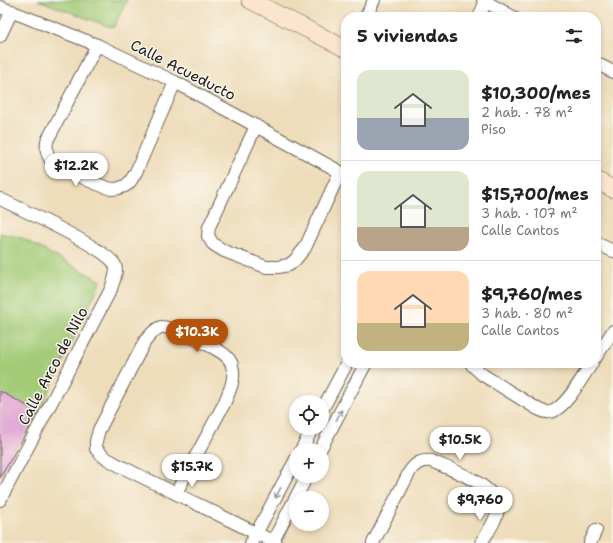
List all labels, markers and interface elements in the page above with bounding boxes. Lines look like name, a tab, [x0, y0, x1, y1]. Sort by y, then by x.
text: 5 viviendas	[357, 25, 458, 47]
icon: filters	[563, 25, 585, 47]
street label: Calle Acueducto	[127, 35, 239, 105]
text: $10,300/mes	[481, 82, 591, 104]
icon: home	[389, 86, 437, 134]
text: 2 hab. · 78 m²	[481, 104, 573, 121]
text: Piso	[481, 121, 506, 138]
pin: $12.2K	[43, 153, 109, 187]
text: $12.2K	[54, 157, 98, 174]
text: $15,700/mes	[481, 183, 589, 205]
icon: home	[389, 187, 437, 235]
text: 3 hab. · 107 m²	[481, 205, 578, 222]
text: Calle Cantos	[481, 222, 559, 239]
text: $9,760/mes	[481, 283, 582, 305]
icon: home	[389, 287, 437, 335]
street label: Calle Arco de Nilo	[13, 303, 93, 429]
text: 3 hab. · 80 m²	[481, 305, 573, 322]
pin: $10.3K	[164, 319, 230, 353]
text: Calle Cantos	[481, 322, 559, 339]
text: $10.3K	[175, 323, 219, 340]
map controls	[289, 395, 329, 531]
button: locate	[289, 395, 329, 435]
one-way arrow	[335, 410, 343, 422]
pin: $10.5K	[427, 427, 493, 461]
text: $10.5K	[438, 431, 482, 448]
button: +	[289, 443, 329, 483]
pin: $15.7K	[159, 454, 225, 488]
text: $15.7K	[171, 458, 213, 475]
one-way arrow	[273, 487, 281, 499]
pin: $9,760	[447, 487, 513, 521]
button: −	[289, 491, 329, 531]
text: $9,760	[457, 491, 503, 508]

